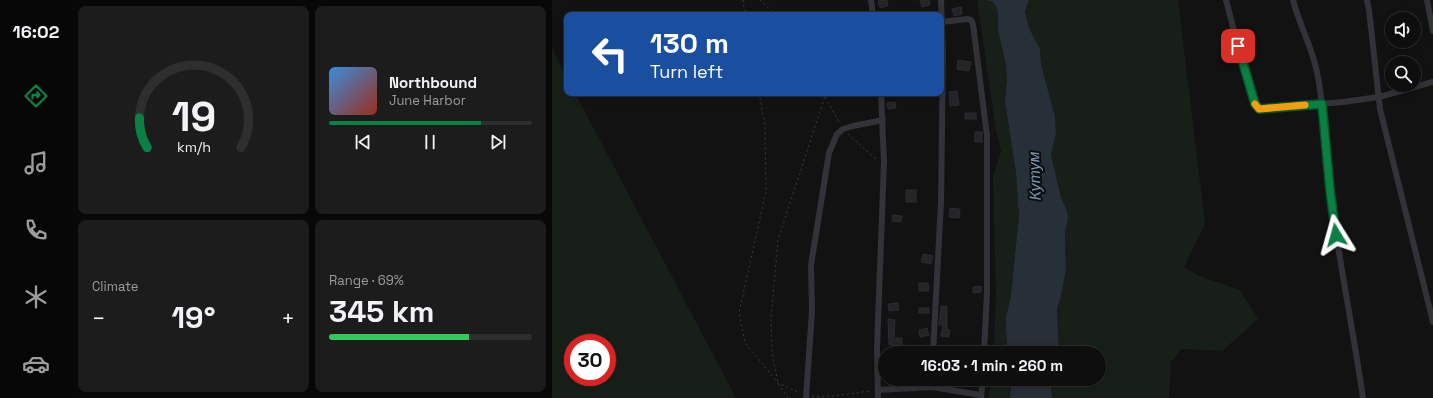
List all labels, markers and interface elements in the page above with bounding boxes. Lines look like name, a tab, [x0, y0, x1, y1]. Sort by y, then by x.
map controls	[1385, 12, 1421, 92]
button: sound	[1385, 12, 1421, 48]
text: 16:02	[13, 20, 59, 43]
text: 130 m	[650, 25, 729, 61]
icon: left	[584, 28, 636, 80]
pin	[1221, 29, 1255, 63]
icon: arrive	[1227, 35, 1249, 57]
button: search	[1385, 56, 1421, 92]
text: Turn left	[650, 60, 723, 83]
text: Northbound	[389, 73, 477, 92]
icon: directions	[22, 82, 50, 110]
text: 19	[171, 90, 216, 143]
text: June Harbor	[389, 92, 466, 109]
icon: previous	[352, 131, 374, 153]
icon: pause	[419, 131, 441, 153]
icon: next	[487, 131, 509, 153]
text: km/h	[176, 138, 211, 156]
icon: music	[22, 149, 50, 177]
water label: Кутум	[1023, 151, 1046, 201]
position arrow	[1315, 214, 1357, 256]
icon: phone	[22, 216, 50, 244]
text: Range · 69%	[329, 272, 404, 289]
text: Climate	[92, 278, 138, 295]
icon: climate	[22, 283, 50, 311]
text: 345 km	[329, 292, 434, 331]
text: 19°	[172, 298, 215, 337]
text: −	[92, 304, 106, 332]
text: +	[281, 304, 295, 332]
speed limit sign: 30	[564, 334, 616, 386]
icon: car	[22, 350, 50, 378]
text: 16:03 · 1 min · 260 m	[921, 356, 1063, 375]

